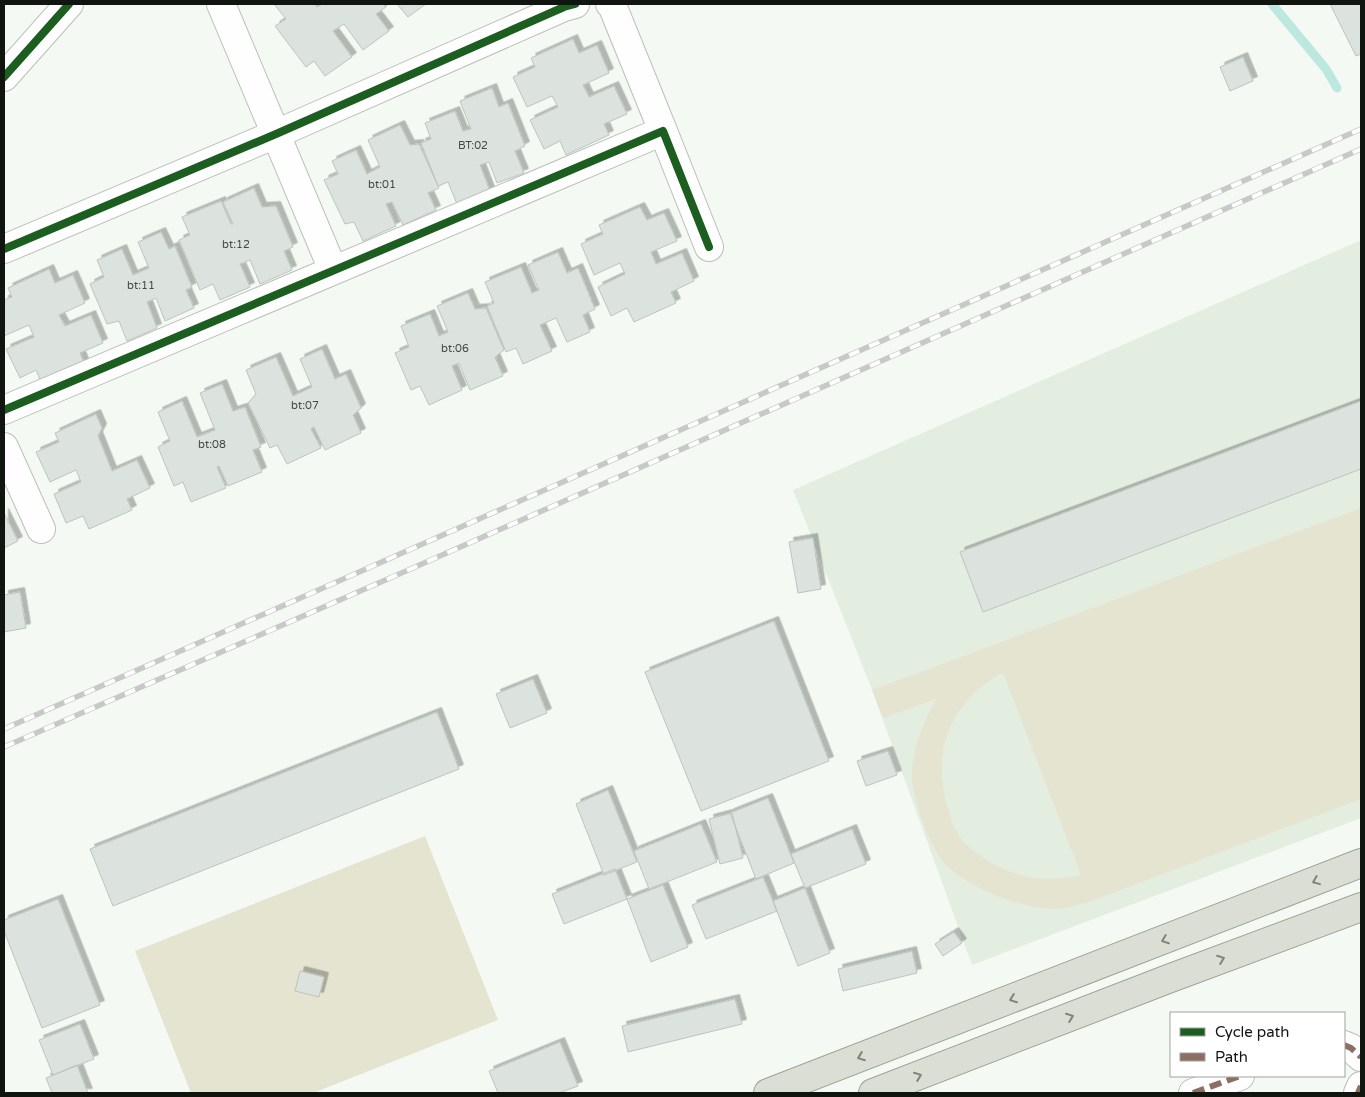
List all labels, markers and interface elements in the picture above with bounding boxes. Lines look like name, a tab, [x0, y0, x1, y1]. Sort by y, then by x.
house number: BT:02	[458, 139, 488, 152]
house number: bt:01	[368, 178, 396, 191]
house number: bt:12	[222, 238, 250, 251]
house number: bt:11	[127, 279, 155, 292]
house number: bt:06	[441, 342, 469, 355]
house number: bt:07	[291, 399, 319, 412]
house number: bt:08	[198, 438, 226, 451]
one-way arrow	[1312, 874, 1321, 885]
one-way arrow	[1161, 934, 1169, 944]
one-way arrow	[1217, 955, 1225, 965]
one-way arrow	[1009, 992, 1018, 1003]
legend	[1170, 1012, 1345, 1077]
one-way arrow	[1065, 1013, 1073, 1023]
text: Cycle path	[1215, 1023, 1289, 1041]
text: Path	[1215, 1048, 1248, 1066]
one-way arrow	[858, 1051, 866, 1061]
one-way arrow	[913, 1072, 922, 1082]

